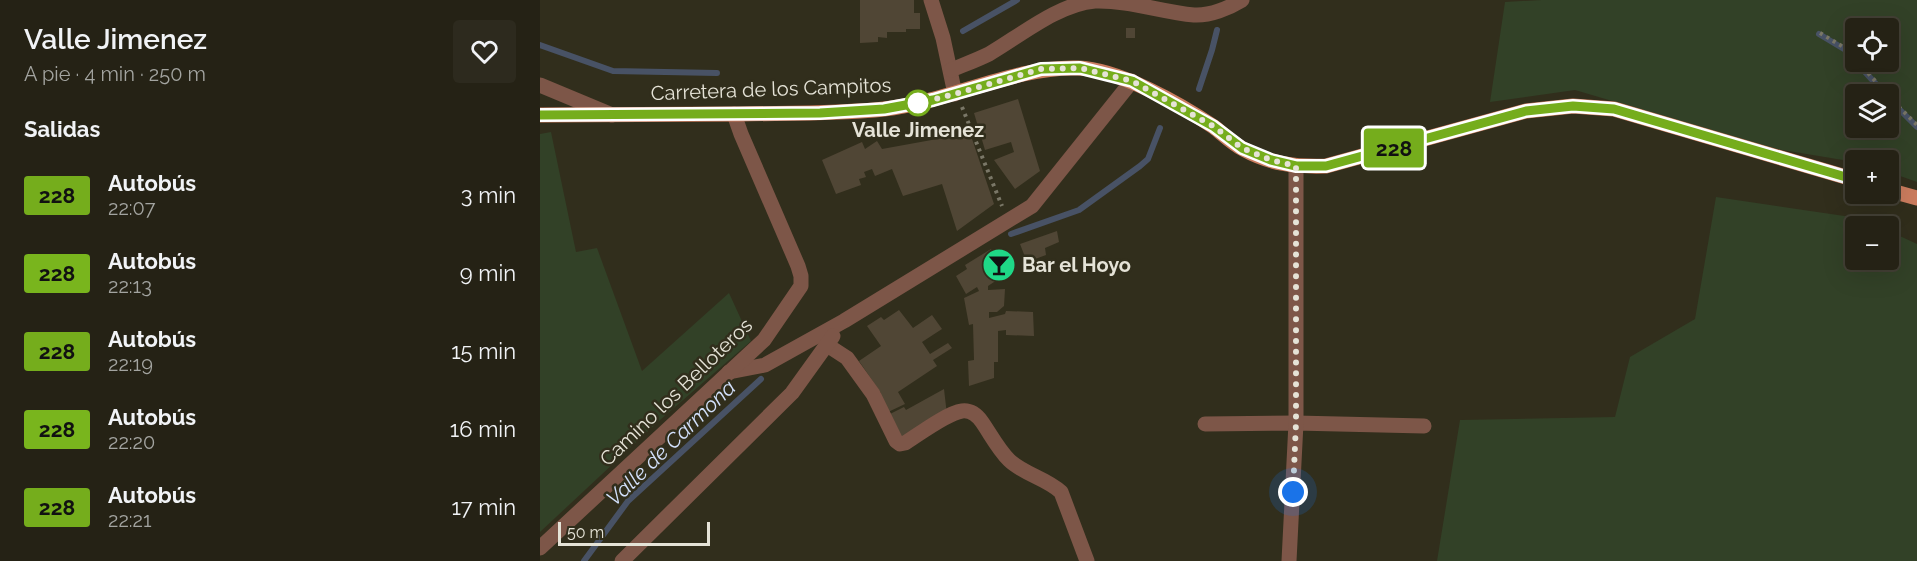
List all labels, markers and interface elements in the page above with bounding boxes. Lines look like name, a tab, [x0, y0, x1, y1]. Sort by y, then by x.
map controls	[1845, 18, 1899, 270]
button: locate	[1845, 18, 1899, 72]
button: heart	[453, 20, 516, 83]
text: Valle Jimenez	[24, 23, 207, 56]
text: A pie · 4 min · 250 m	[24, 62, 206, 86]
street label: Carretera de los Campitos	[650, 73, 892, 105]
button: layers	[1845, 84, 1899, 138]
marker: Valle Jimenez	[905, 90, 931, 116]
text: Salidas	[24, 116, 100, 142]
place label: Valle Jimenez	[852, 118, 984, 142]
line badge: 228	[1360, 128, 1428, 168]
text: 228	[1376, 136, 1412, 161]
button: +	[1845, 150, 1899, 204]
text: Autobús	[108, 170, 196, 196]
text: 3 min	[461, 182, 516, 208]
text: 228	[39, 183, 75, 208]
text: 22:07	[108, 196, 155, 220]
button: −	[1845, 216, 1899, 270]
bar icon: Bar el Hoyo	[981, 247, 1017, 283]
text: Autobús	[108, 248, 196, 274]
place label: Bar el Hoyo	[1022, 253, 1131, 277]
text: 9 min	[460, 260, 516, 286]
text: 228	[39, 261, 75, 286]
text: 22:13	[108, 274, 152, 298]
street label: Camino los Belloteros	[595, 313, 757, 471]
text: Autobús	[108, 326, 196, 352]
text: 15 min	[451, 338, 516, 364]
text: 228	[39, 339, 75, 364]
text: 22:19	[108, 352, 153, 376]
water label: Valle de Carmona	[601, 375, 740, 511]
text: Autobús	[108, 404, 196, 430]
text: 16 min	[450, 416, 516, 442]
text: 228	[39, 417, 75, 442]
text: 22:20	[108, 430, 155, 454]
your location	[1278, 477, 1308, 507]
text: Autobús	[108, 482, 196, 508]
text: 17 min	[451, 494, 516, 520]
text: 228	[39, 495, 75, 520]
text: 22:21	[108, 508, 152, 532]
scale bar	[558, 519, 710, 546]
text: 50 m	[567, 523, 604, 542]

